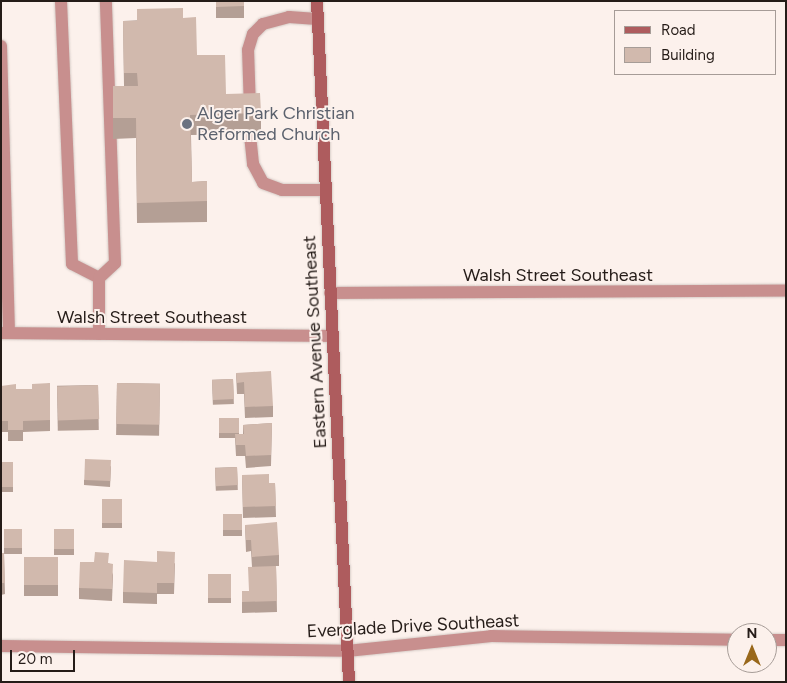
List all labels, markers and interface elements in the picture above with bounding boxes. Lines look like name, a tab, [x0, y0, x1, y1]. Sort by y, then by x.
legend	[614, 10, 777, 75]
text: Road	[661, 21, 696, 39]
text: Building	[661, 46, 715, 64]
place label: Alger Park Christian Reformed Church	[197, 103, 355, 146]
marker: Alger Park Christian Reformed Church	[181, 118, 193, 130]
street label: Eastern Avenue Southeast	[299, 235, 331, 449]
street label: Walsh Street Southeast	[463, 264, 653, 286]
street label: Walsh Street Southeast	[57, 306, 247, 328]
street label: Everglade Drive Southeast	[306, 610, 520, 642]
north arrow	[727, 623, 777, 673]
text: N	[747, 625, 757, 642]
scale bar	[12, 640, 78, 672]
text: 20 m	[18, 650, 52, 668]

